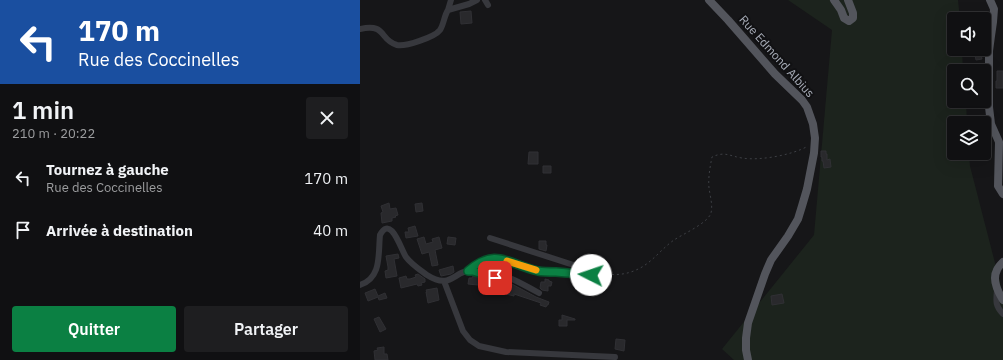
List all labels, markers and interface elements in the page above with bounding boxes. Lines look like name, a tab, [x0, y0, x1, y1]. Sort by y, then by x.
text: 170 m	[78, 12, 160, 49]
street label: Rue Edmond Albius	[736, 12, 818, 100]
map controls	[947, 12, 991, 160]
button: sound	[947, 12, 991, 56]
icon: left	[12, 16, 64, 68]
text: Rue des Coccinelles	[78, 48, 239, 71]
button: search	[947, 64, 991, 108]
text: 1 min	[12, 94, 74, 126]
button: close	[306, 97, 348, 139]
button: layers	[947, 116, 991, 160]
text: 210 m · 20:22	[12, 125, 95, 142]
text: Tournez à gauche	[46, 160, 169, 179]
icon: left	[12, 167, 34, 189]
text: 170 m	[304, 169, 348, 188]
text: Rue des Coccinelles	[46, 179, 163, 196]
icon: arrive	[12, 219, 34, 241]
text: Arrivée à destination	[46, 221, 193, 240]
text: 40 m	[313, 221, 348, 240]
position arrow	[570, 254, 612, 296]
pin	[478, 261, 512, 295]
icon: arrive	[484, 267, 506, 289]
button: Quitter	[12, 306, 176, 352]
button: Partager	[184, 306, 348, 352]

